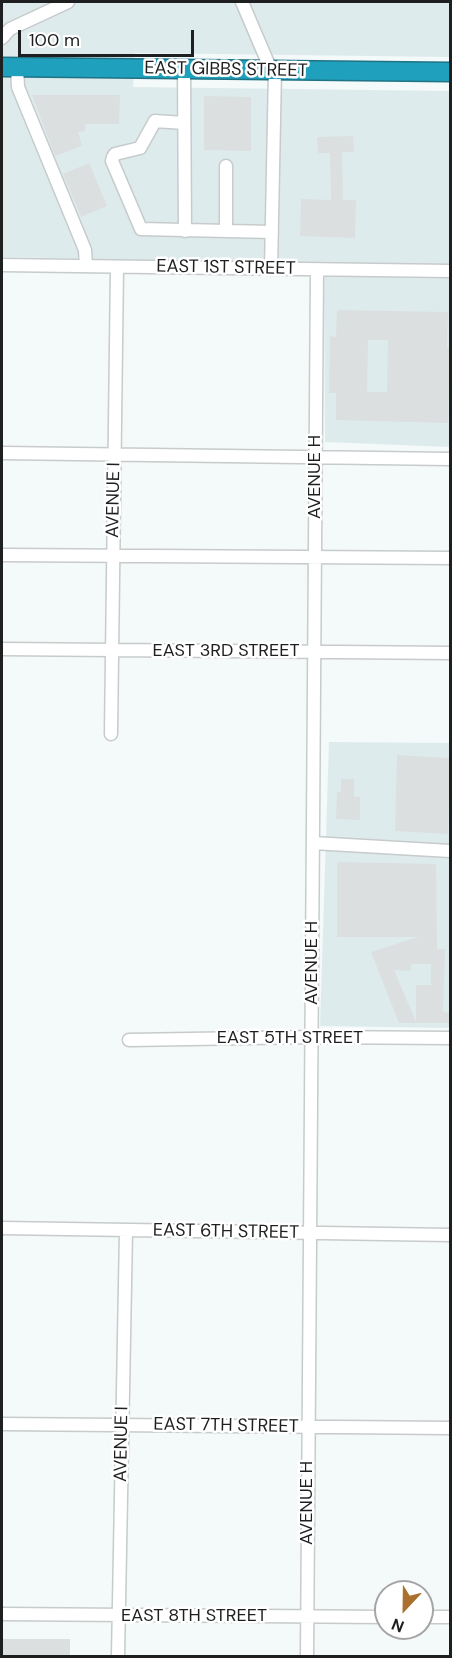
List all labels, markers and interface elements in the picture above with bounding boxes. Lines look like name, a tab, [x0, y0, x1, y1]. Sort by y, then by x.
scale bar	[21, 18, 196, 56]
text: 100 m	[29, 28, 80, 52]
street label: EAST GIBBS STREET	[144, 58, 308, 82]
street label: EAST 1ST STREET	[156, 256, 296, 280]
street label: AVENUE H	[304, 435, 326, 519]
street label: AVENUE I	[103, 462, 125, 538]
street label: EAST 3RD STREET	[152, 640, 300, 662]
street label: AVENUE H	[301, 921, 323, 1005]
street label: EAST 5TH STREET	[217, 1027, 363, 1049]
street label: EAST 6TH STREET	[153, 1220, 299, 1244]
street label: AVENUE I	[111, 1406, 133, 1482]
street label: EAST 7TH STREET	[153, 1414, 299, 1438]
street label: AVENUE H	[296, 1461, 318, 1545]
north arrow	[374, 1580, 434, 1640]
street label: EAST 8TH STREET	[121, 1605, 267, 1627]
text: N	[388, 1613, 407, 1637]

